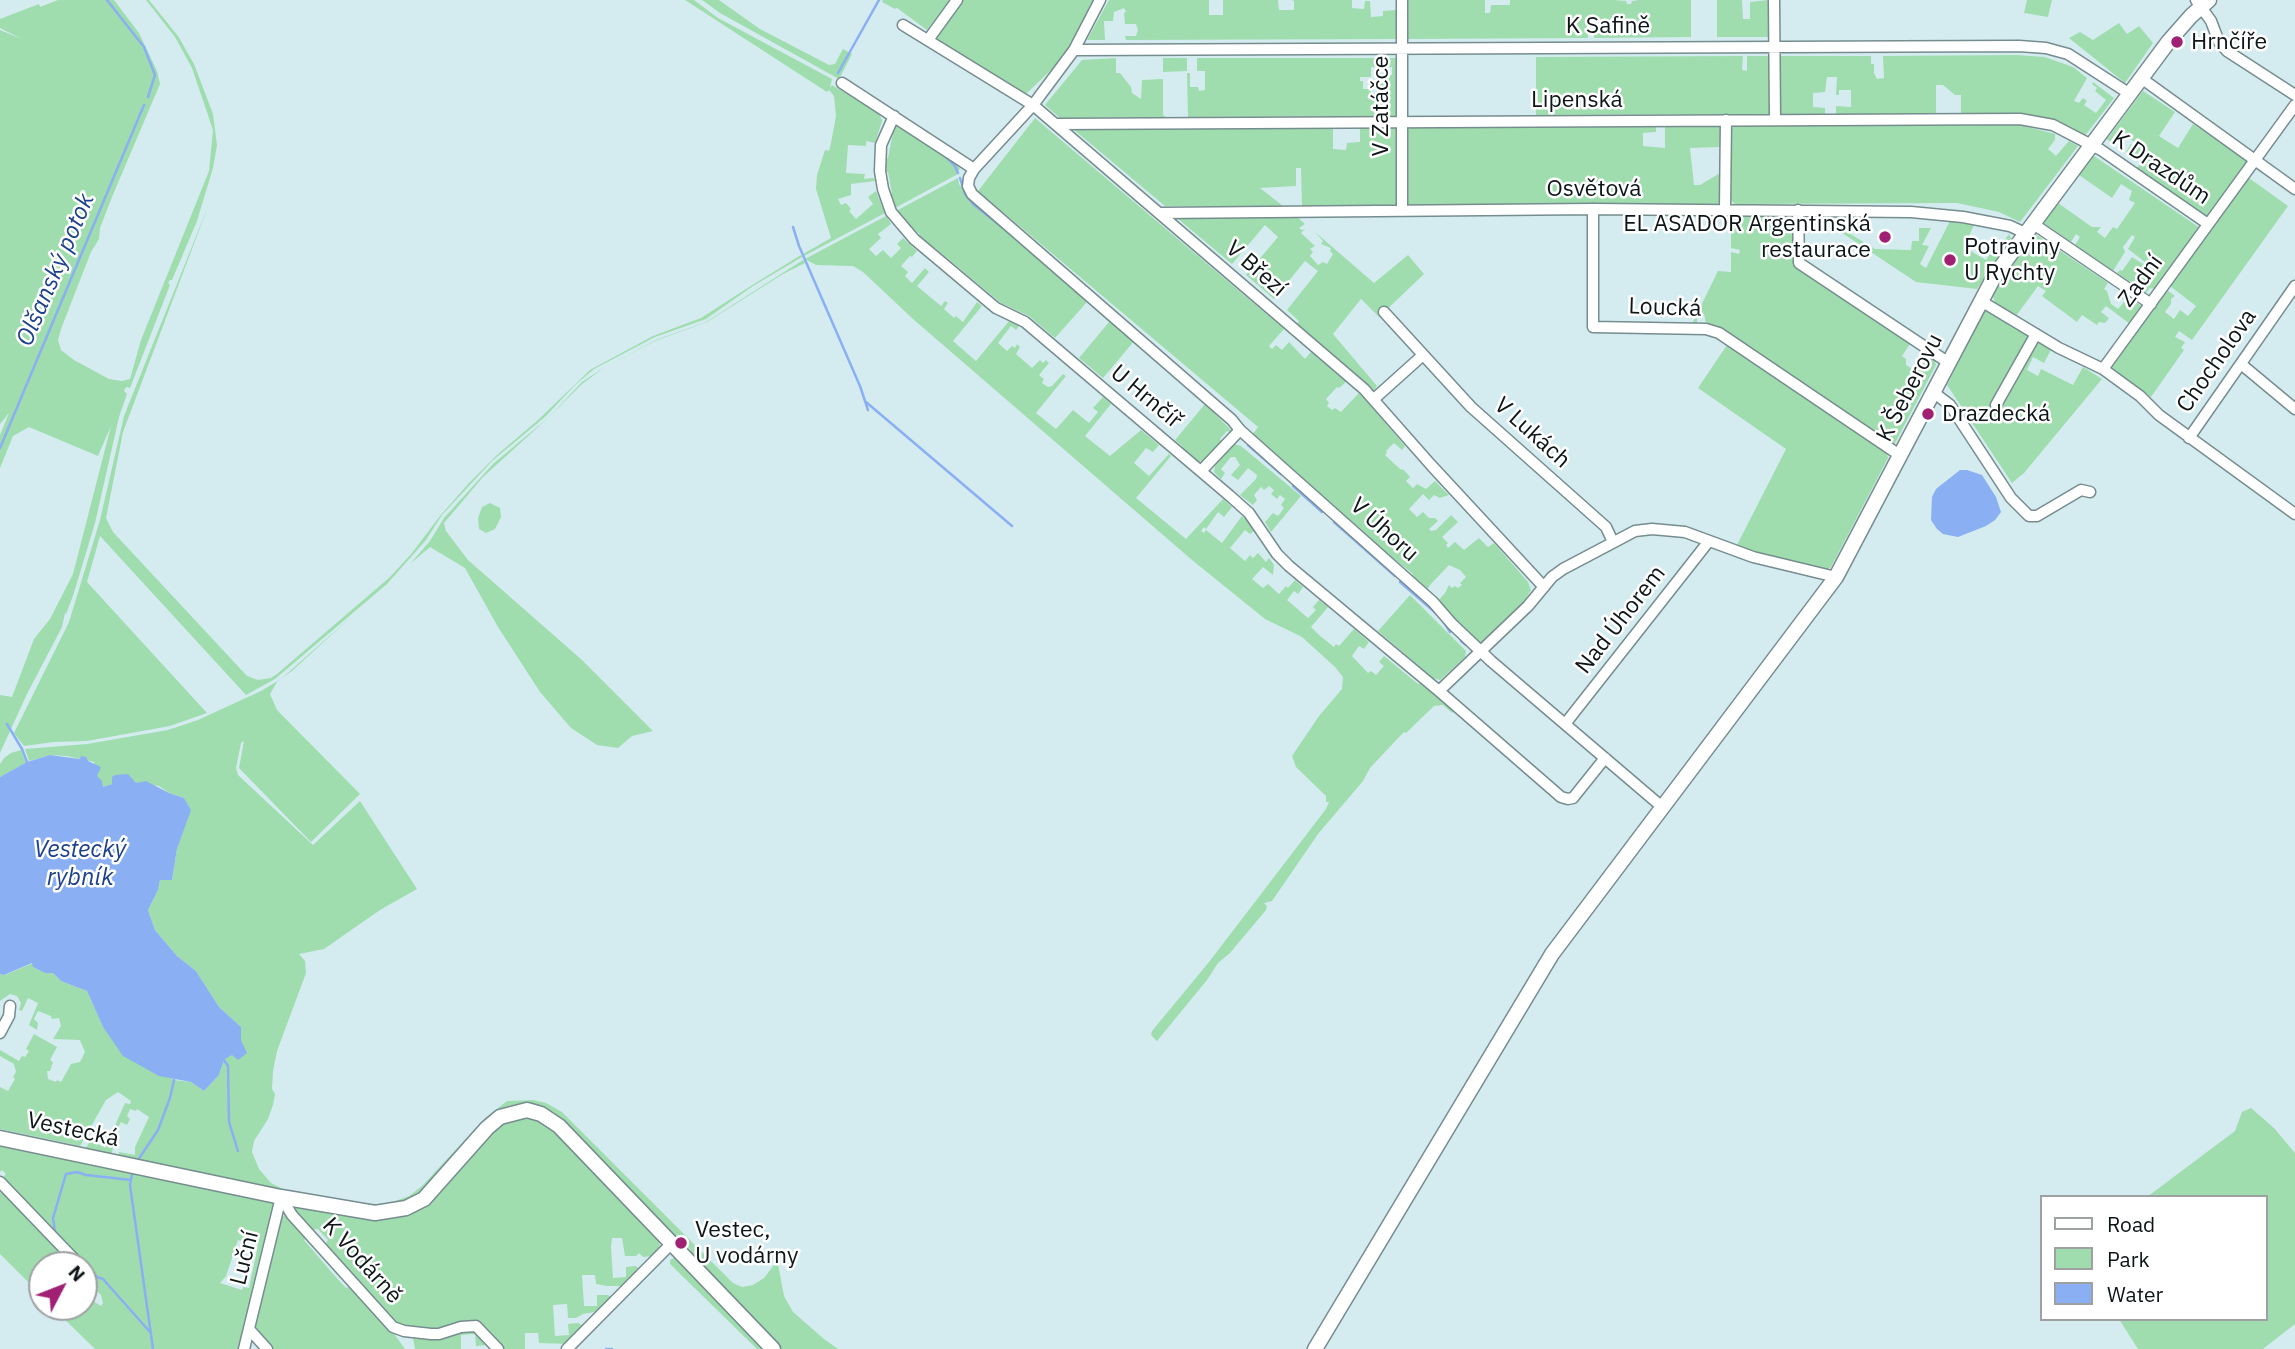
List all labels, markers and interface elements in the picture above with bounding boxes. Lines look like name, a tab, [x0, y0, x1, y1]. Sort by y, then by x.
street label: K Safině	[1566, 12, 1650, 40]
place label: Hrnčíře	[2191, 28, 2267, 56]
marker: Hrnčíře	[2169, 34, 2185, 50]
street label: V Zatáčce	[1367, 56, 1395, 156]
street label: Lipenská	[1531, 86, 1623, 114]
street label: K Drazdům	[2106, 125, 2216, 211]
street label: Osvětová	[1546, 175, 1642, 203]
water label: Olšanský potok	[11, 190, 101, 350]
place label: EL ASADOR Argentinská restaurace	[1623, 210, 1871, 264]
marker: EL ASADOR Argentinská restaurace	[1877, 229, 1893, 245]
place label: Potraviny U Rychty	[1964, 233, 2060, 287]
street label: V Březí	[1220, 235, 1292, 303]
street label: Zadní	[2113, 250, 2169, 312]
marker: Potraviny U Rychty	[1942, 252, 1958, 268]
street label: Loucká	[1628, 293, 1702, 323]
street label: Chocholova	[2171, 304, 2263, 418]
street label: K Šeberovu	[1871, 329, 1949, 447]
street label: U Hrnčíř	[1105, 359, 1187, 435]
street label: V Lukách	[1488, 392, 1576, 474]
place label: Drazdecká	[1942, 400, 2050, 428]
marker: Drazdecká	[1920, 406, 1936, 422]
street label: V Úhoru	[1344, 492, 1424, 568]
street label: Nad Úhorem	[1570, 560, 1672, 680]
water label: Vestecký rybník	[34, 836, 126, 892]
street label: Vestecká	[24, 1107, 122, 1153]
legend	[2039, 1195, 2267, 1321]
text: Road	[2107, 1210, 2155, 1238]
street label: K Vodárně	[316, 1212, 408, 1310]
place label: Vestec, U vodárny	[695, 1216, 798, 1270]
street label: Luční	[225, 1228, 265, 1288]
marker: Vestec, U vodárny	[673, 1235, 689, 1251]
text: Park	[2107, 1245, 2150, 1273]
north arrow	[28, 1251, 98, 1321]
text: N	[64, 1260, 91, 1286]
text: Water	[2107, 1280, 2163, 1308]

